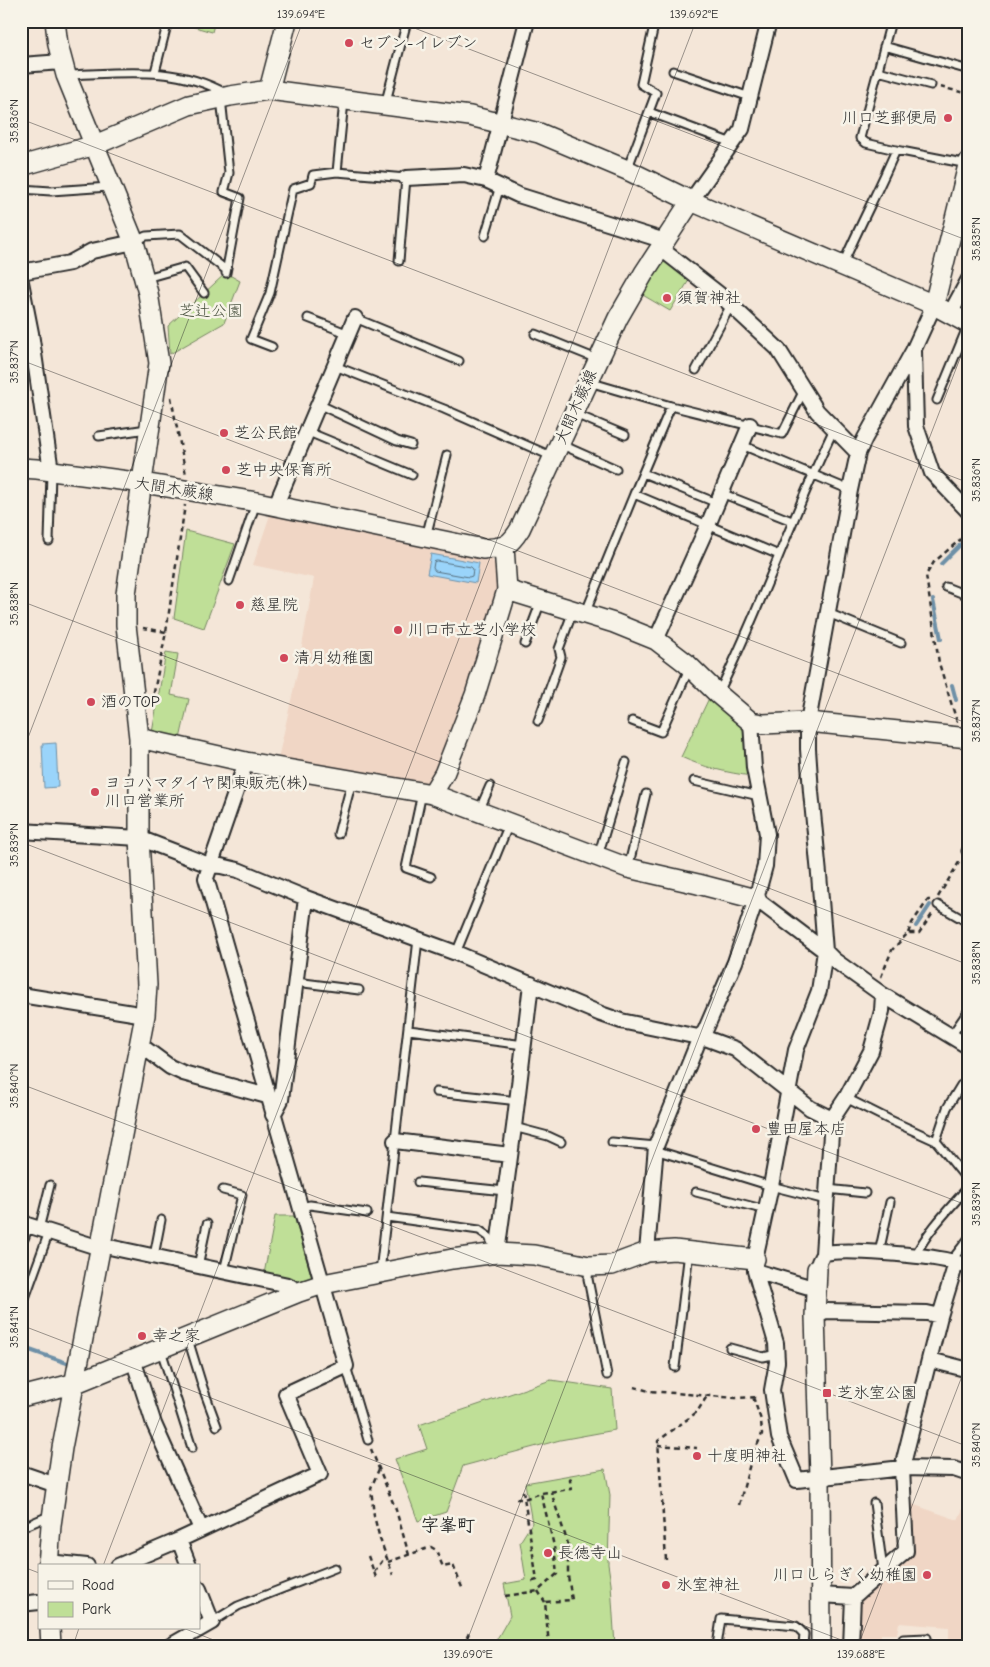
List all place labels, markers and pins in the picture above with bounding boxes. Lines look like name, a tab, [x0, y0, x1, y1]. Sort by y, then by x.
place label: セブン-イレブン	[359, 34, 477, 52]
marker: セブン-イレブン	[343, 37, 355, 49]
place label: 川口芝郵便局	[842, 109, 938, 127]
marker: 川口芝郵便局	[942, 112, 954, 124]
place label: 須賀神社	[677, 289, 741, 307]
marker: 須賀神社	[661, 292, 673, 304]
place label: 芝公民館	[234, 424, 298, 442]
marker: 芝公民館	[218, 427, 230, 439]
place label: 芝中央保育所	[236, 461, 332, 479]
marker: 芝中央保育所	[220, 464, 232, 476]
place label: 慈星院	[250, 596, 298, 614]
marker: 慈星院	[234, 599, 246, 611]
place label: 川口市立芝小学校	[408, 621, 536, 639]
marker: 川口市立芝小学校	[392, 624, 404, 636]
place label: 清月幼稚園	[294, 649, 374, 667]
marker: 清月幼稚園	[278, 652, 290, 664]
place label: 酒のTOP	[101, 693, 160, 711]
marker: 酒のTOP	[85, 696, 97, 708]
place label: ヨコハマタイヤ関東販売(株) 川口営業所	[105, 774, 307, 810]
marker: ヨコハマタイヤ関東販売(株) 川口営業所	[89, 786, 101, 798]
place label: 豊田屋本店	[766, 1120, 846, 1138]
marker: 豊田屋本店	[750, 1123, 762, 1135]
place label: 幸之家	[152, 1327, 200, 1345]
marker: 幸之家	[136, 1330, 148, 1342]
place label: 芝氷室公園	[837, 1384, 917, 1402]
marker: 芝氷室公園	[821, 1387, 833, 1399]
place label: 十度明神社	[707, 1447, 787, 1465]
marker: 十度明神社	[691, 1450, 703, 1462]
place label: 長徳寺山	[558, 1544, 622, 1562]
marker: 長徳寺山	[542, 1547, 554, 1559]
place label: 川口しらぎく幼稚園	[773, 1566, 917, 1584]
marker: 川口しらぎく幼稚園	[921, 1569, 933, 1581]
place label: 氷室神社	[676, 1576, 740, 1594]
marker: 氷室神社	[660, 1579, 672, 1591]

